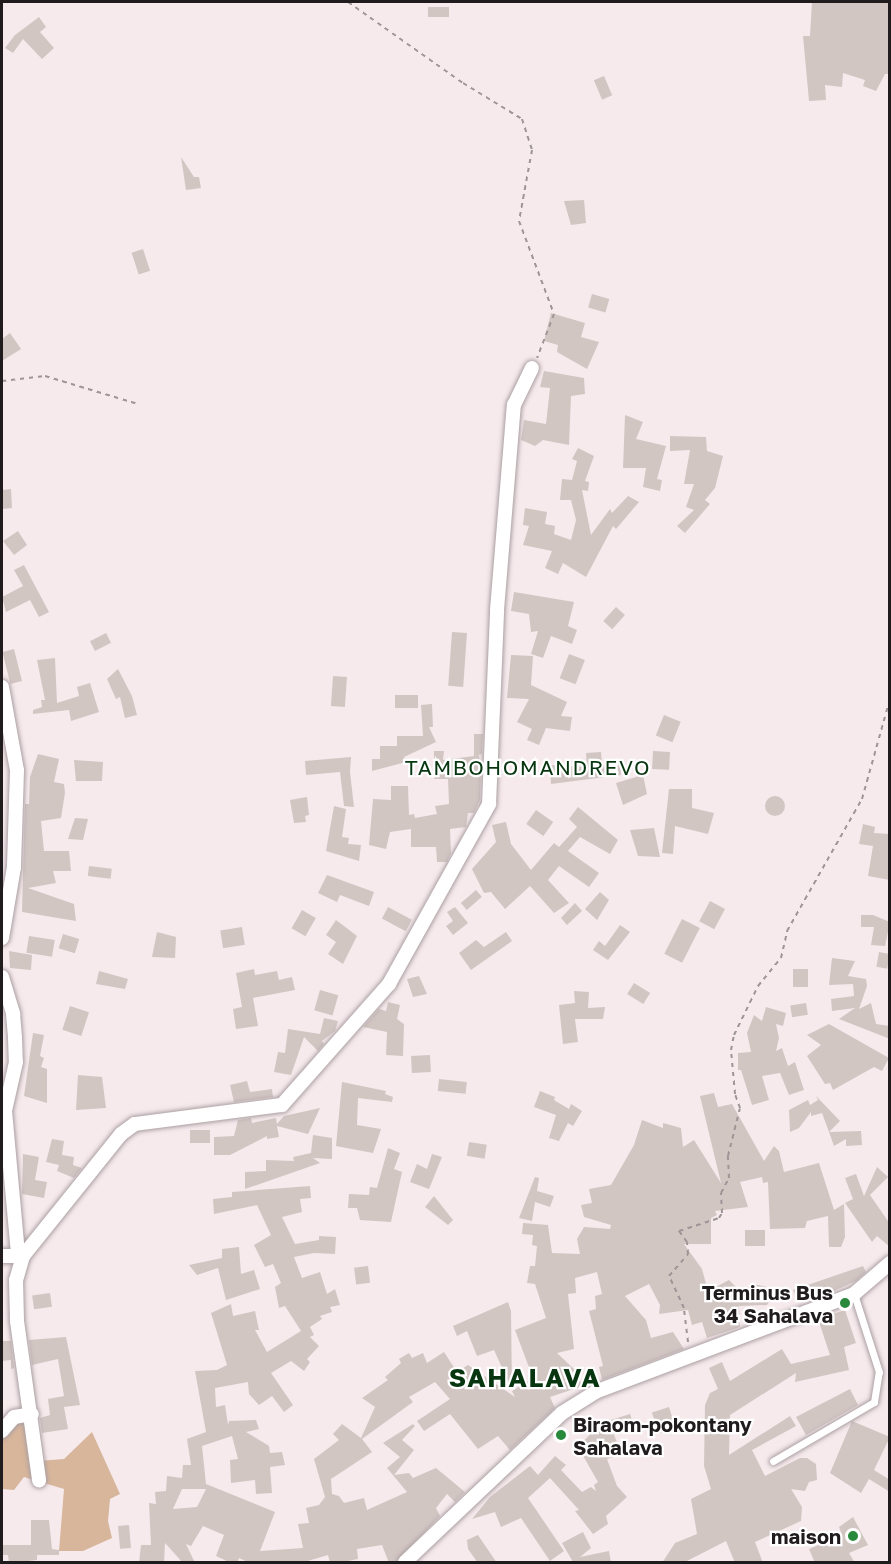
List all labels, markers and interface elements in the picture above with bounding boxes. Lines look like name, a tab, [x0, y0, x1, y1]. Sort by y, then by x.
district label: TAMBOHOMANDREVO	[405, 754, 651, 780]
place label: Terminus Bus 34 Sahalava	[702, 1280, 833, 1327]
marker: Terminus Bus 34 Sahalava	[838, 1296, 852, 1310]
district label: SAHALAVA	[449, 1362, 601, 1394]
place label: Biraom-pokontany Sahalava	[573, 1412, 752, 1459]
marker: Biraom-pokontany Sahalava	[554, 1428, 568, 1442]
place label: maison	[771, 1524, 841, 1548]
marker: maison	[846, 1529, 860, 1543]

